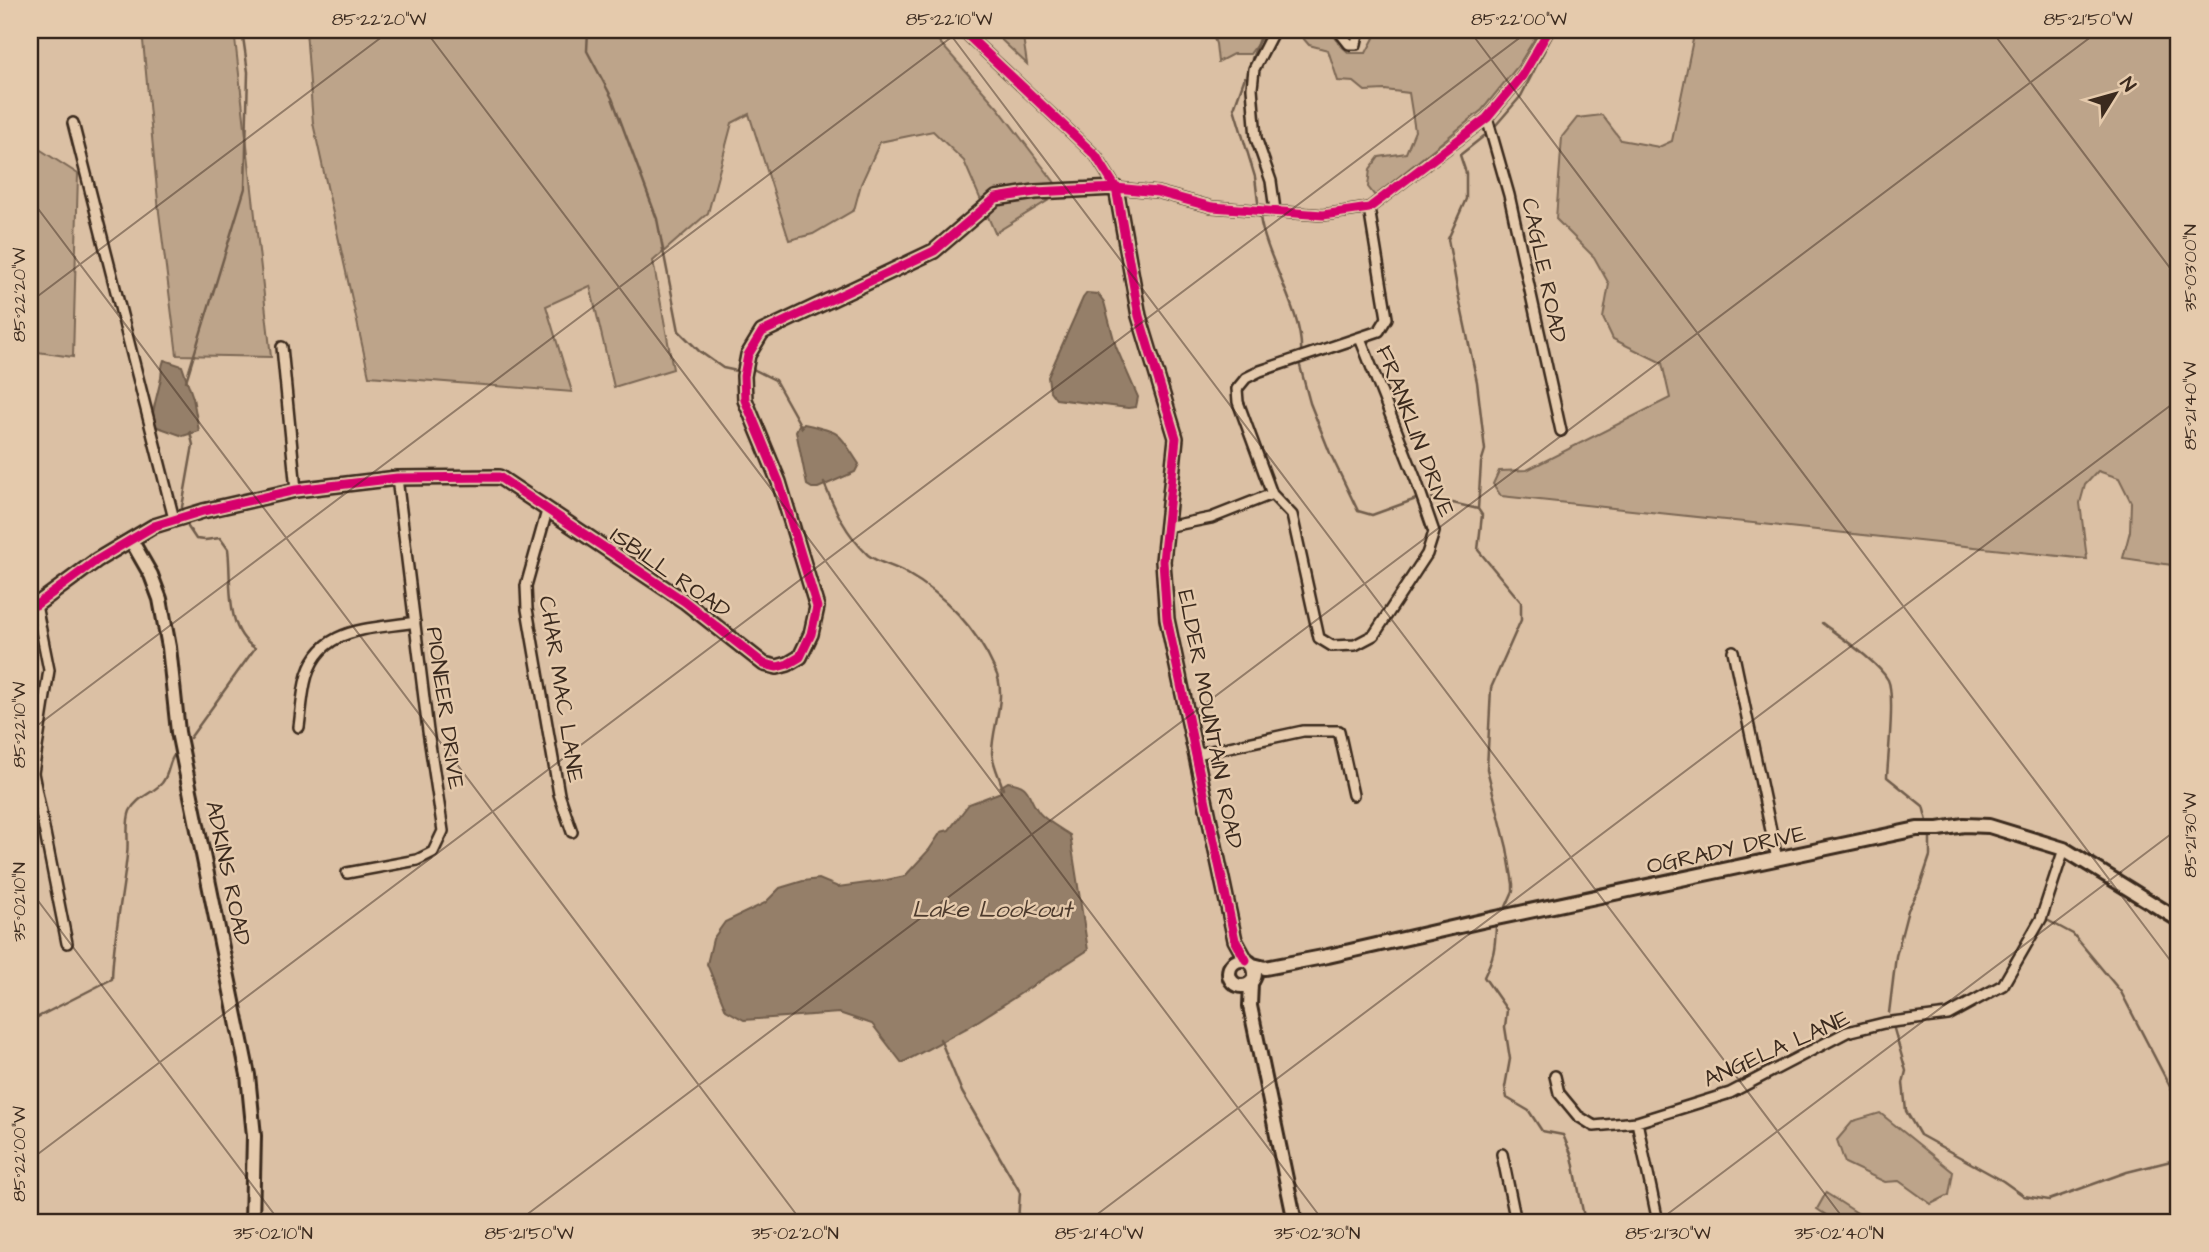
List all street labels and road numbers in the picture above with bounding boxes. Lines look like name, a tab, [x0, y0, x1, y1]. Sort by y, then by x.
street label: CAGLE ROAD	[1513, 195, 1575, 346]
street label: FRANKLIN DRIVE	[1368, 341, 1463, 522]
street label: ISBILL ROAD	[604, 519, 737, 626]
street label: ELDER MOUNTAIN ROAD	[1169, 587, 1251, 851]
street label: CHAR MAC LANE	[530, 594, 592, 785]
street label: PIONEER DRIVE	[418, 625, 472, 792]
street label: ADKINS ROAD	[197, 798, 259, 948]
street label: OGRADY DRIVE	[1644, 817, 1809, 882]
street label: ANGELA LANE	[1698, 1002, 1855, 1096]

